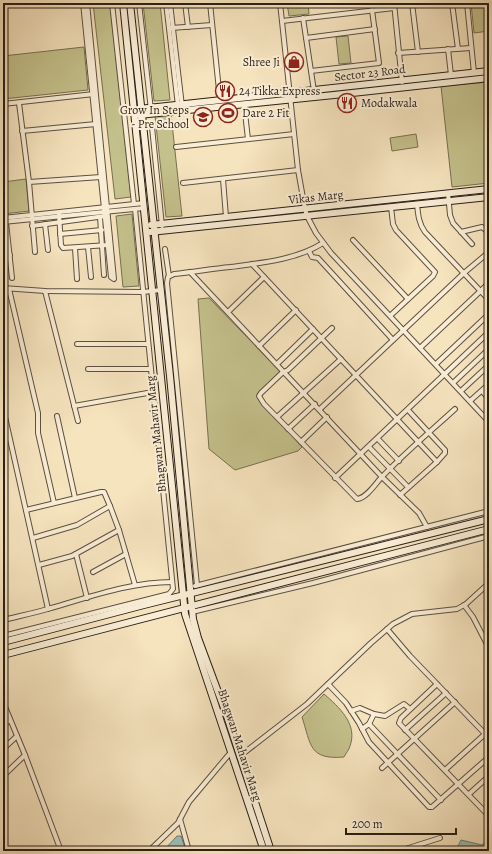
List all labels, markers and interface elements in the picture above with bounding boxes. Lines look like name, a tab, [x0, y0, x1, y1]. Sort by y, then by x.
shop icon: Shree Ji	[283, 51, 305, 73]
place label: Shree Ji	[243, 54, 280, 70]
street label: Sector 23 Road	[334, 61, 407, 85]
restaurant icon: 24 Tikka Express	[214, 80, 236, 102]
place label: 24 Tikka Express	[239, 83, 321, 99]
restaurant icon: Modakwala	[336, 92, 358, 114]
place label: Modakwala	[361, 95, 418, 111]
place label: Grow In Steps - Pre School	[120, 102, 189, 132]
sports icon: Dare 2 Fit	[217, 102, 239, 124]
place label: Dare 2 Fit	[242, 105, 290, 121]
school or university icon: Grow In Steps - Pre School	[192, 106, 214, 128]
street label: Vikas Marg	[287, 186, 344, 208]
street label: Bhagwan Mahavir Marg	[142, 375, 170, 493]
street label: Bhagwan Mahavir Marg	[214, 687, 266, 803]
scale bar	[346, 810, 456, 836]
text: 200 m	[352, 816, 383, 832]

